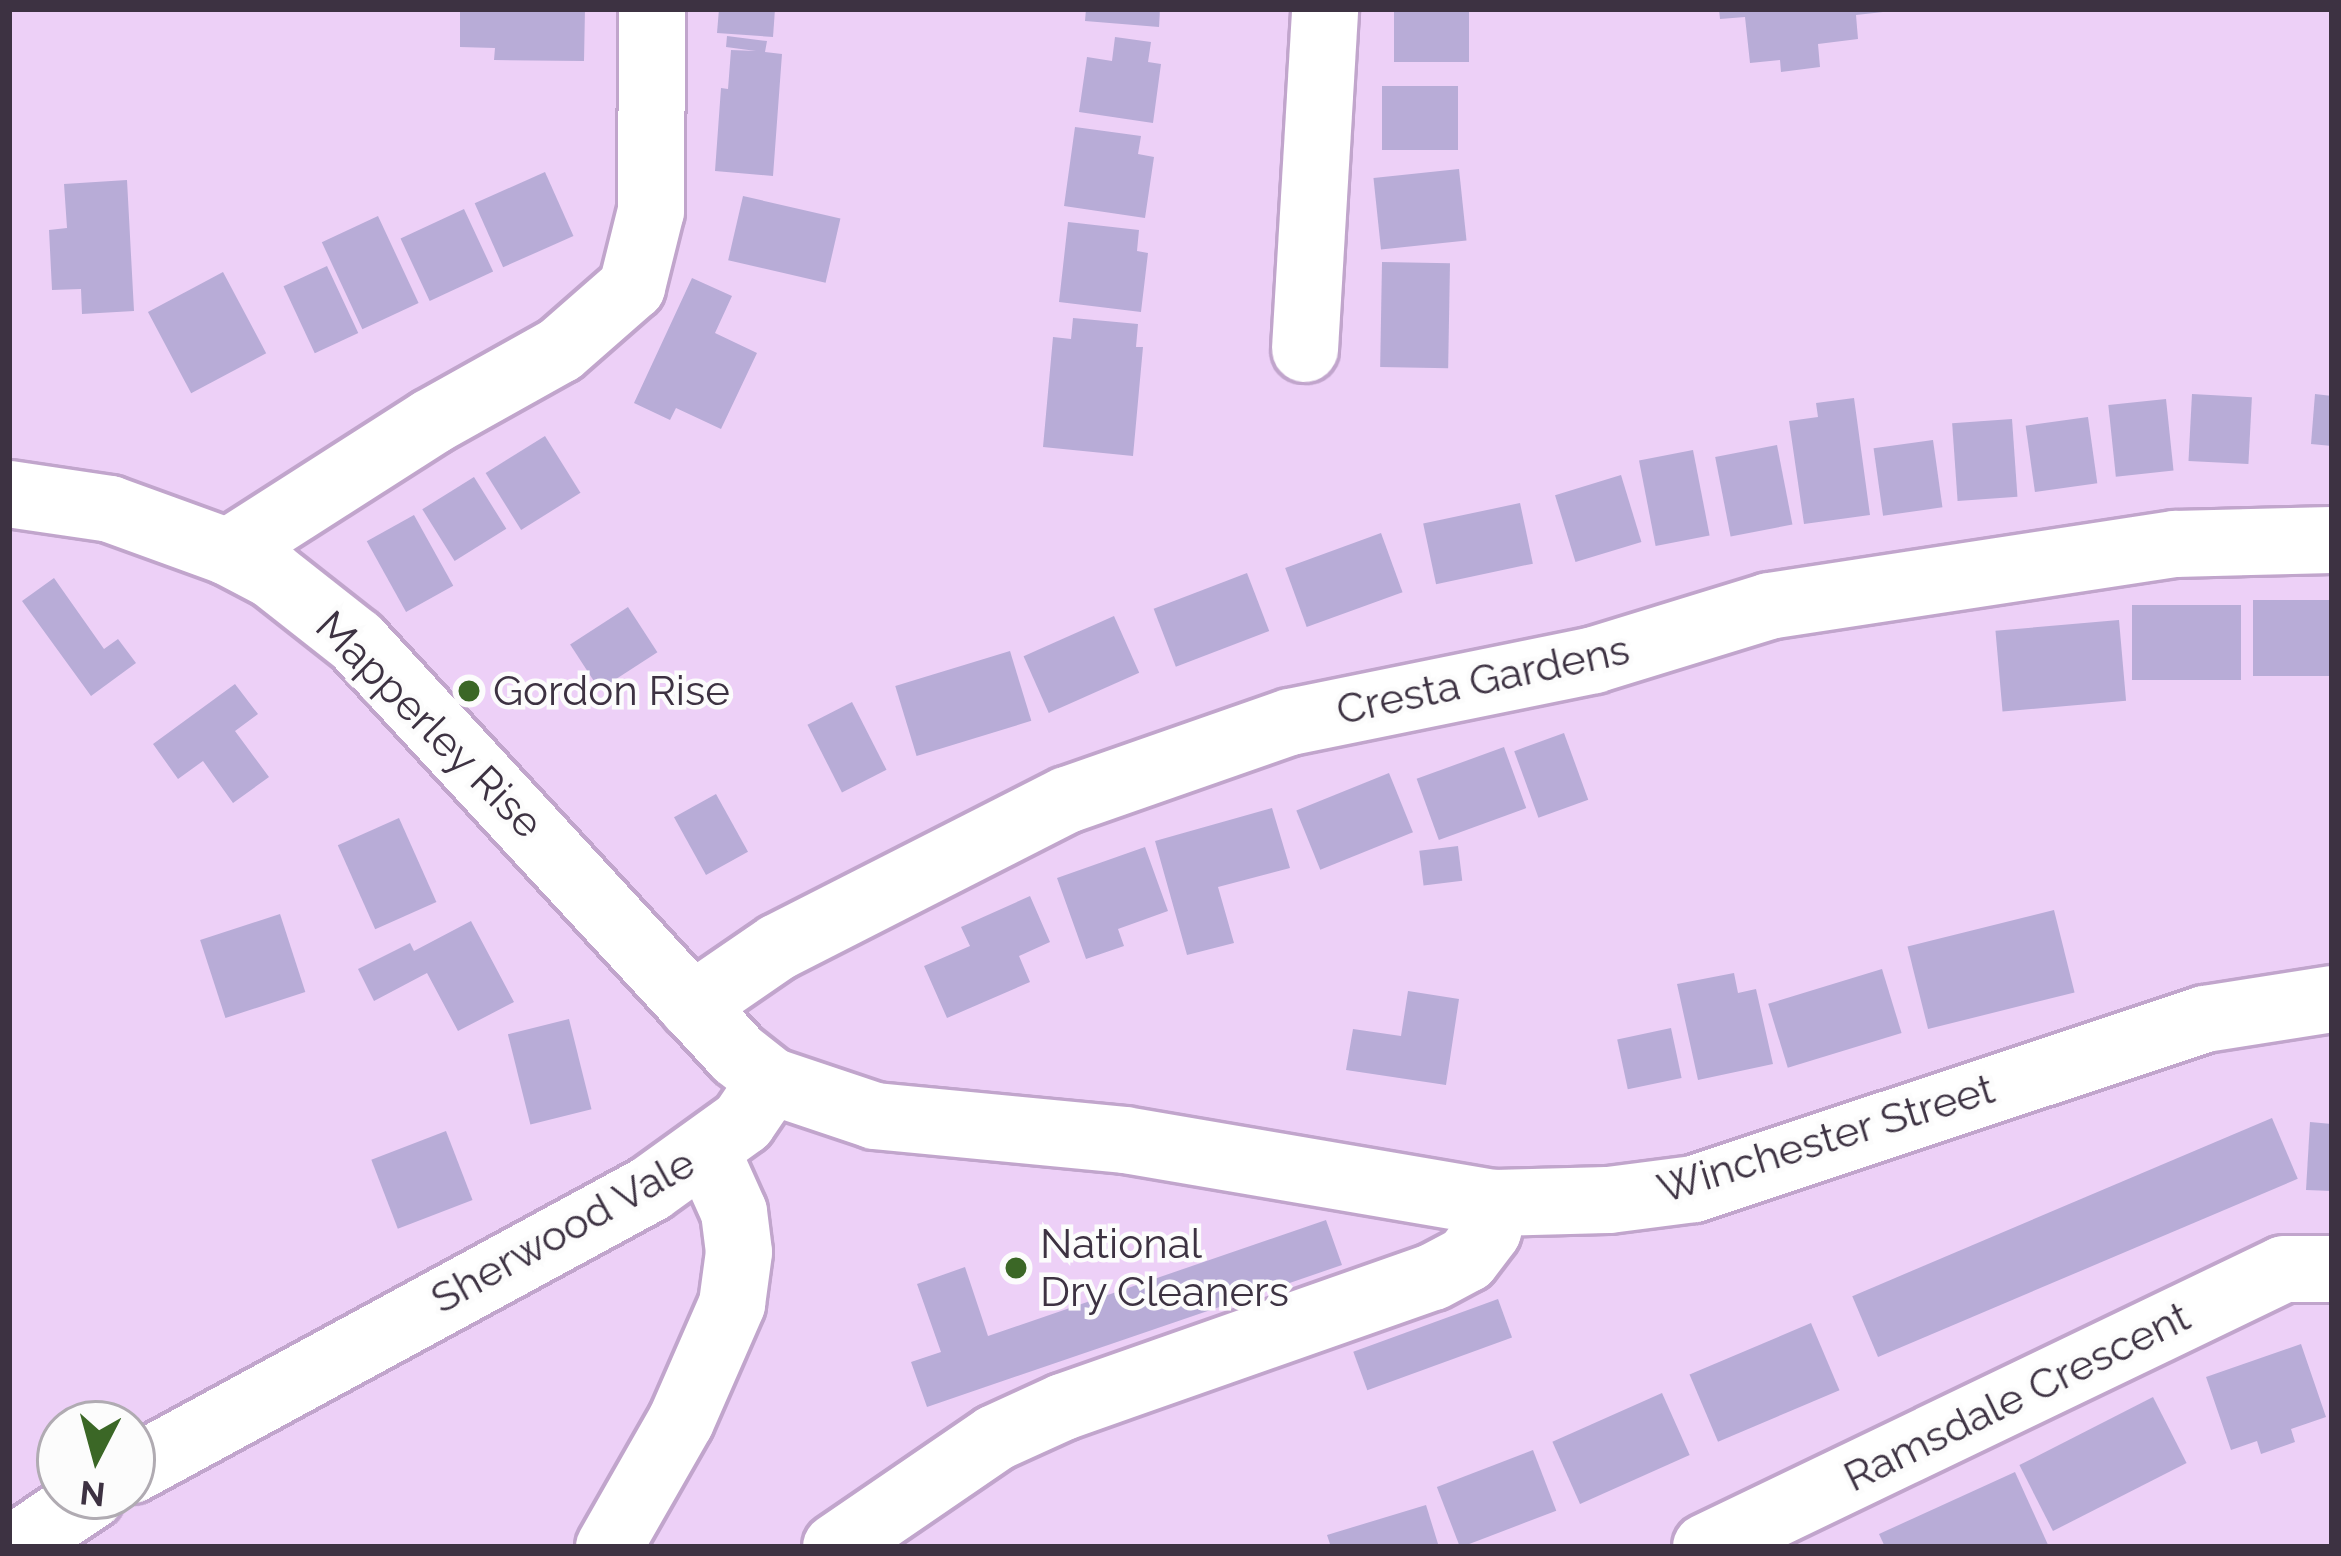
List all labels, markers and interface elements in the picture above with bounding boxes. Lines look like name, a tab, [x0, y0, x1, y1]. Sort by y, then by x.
street label: Mapperley Rise	[305, 601, 553, 849]
street label: Cresta Gardens	[1332, 624, 1634, 736]
place label: Gordon Rise	[493, 666, 730, 716]
marker: Gordon Rise	[456, 678, 482, 704]
street label: Winchester Street	[1651, 1064, 2001, 1214]
street label: Sherwood Vale	[422, 1137, 704, 1325]
place label: National Dry Cleaners	[1040, 1219, 1290, 1318]
marker: National Dry Cleaners	[1003, 1255, 1029, 1281]
street label: Ramsdale Crescent	[1836, 1291, 2198, 1503]
north arrow	[36, 1400, 156, 1520]
text: N	[78, 1473, 107, 1514]

